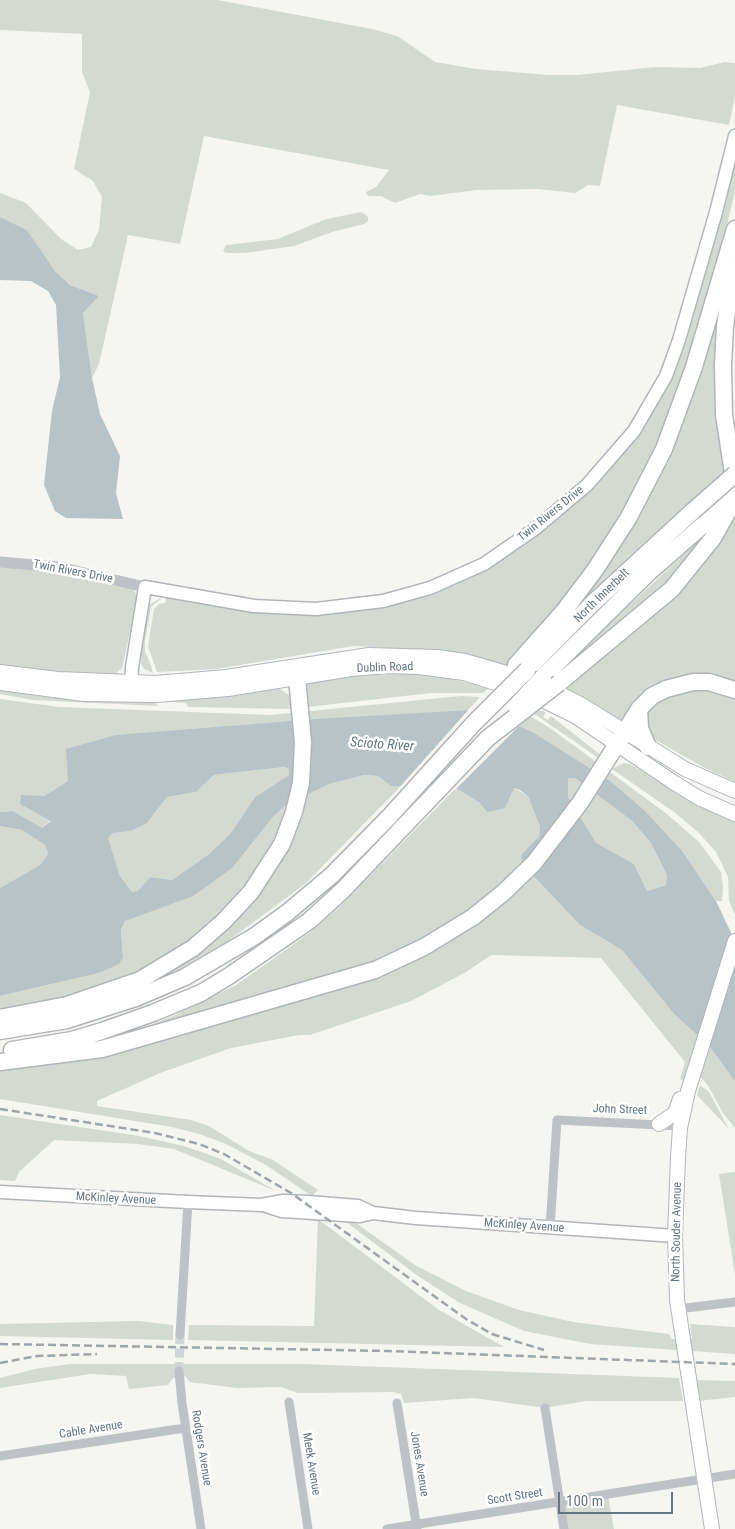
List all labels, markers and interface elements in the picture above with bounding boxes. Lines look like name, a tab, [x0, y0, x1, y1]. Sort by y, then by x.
street label: Twin Rivers Drive	[515, 483, 587, 545]
street label: Twin Rivers Drive	[32, 557, 114, 587]
street label: North Innerbelt	[571, 566, 633, 626]
street label: Dublin Road	[356, 660, 414, 676]
water label: Scioto River	[350, 734, 414, 756]
street label: John Street	[593, 1102, 647, 1118]
street label: North Souder Avenue	[669, 1182, 685, 1282]
street label: McKinley Avenue	[76, 1190, 156, 1208]
street label: McKinley Avenue	[483, 1216, 565, 1236]
street label: Rodgers Avenue	[188, 1409, 214, 1487]
street label: Cable Avenue	[58, 1418, 124, 1442]
street label: Jones Avenue	[407, 1430, 431, 1498]
street label: Meek Avenue	[299, 1432, 323, 1496]
scale bar	[560, 1482, 675, 1514]
street label: Scott Street	[486, 1486, 544, 1508]
text: 100 m	[566, 1492, 603, 1510]

